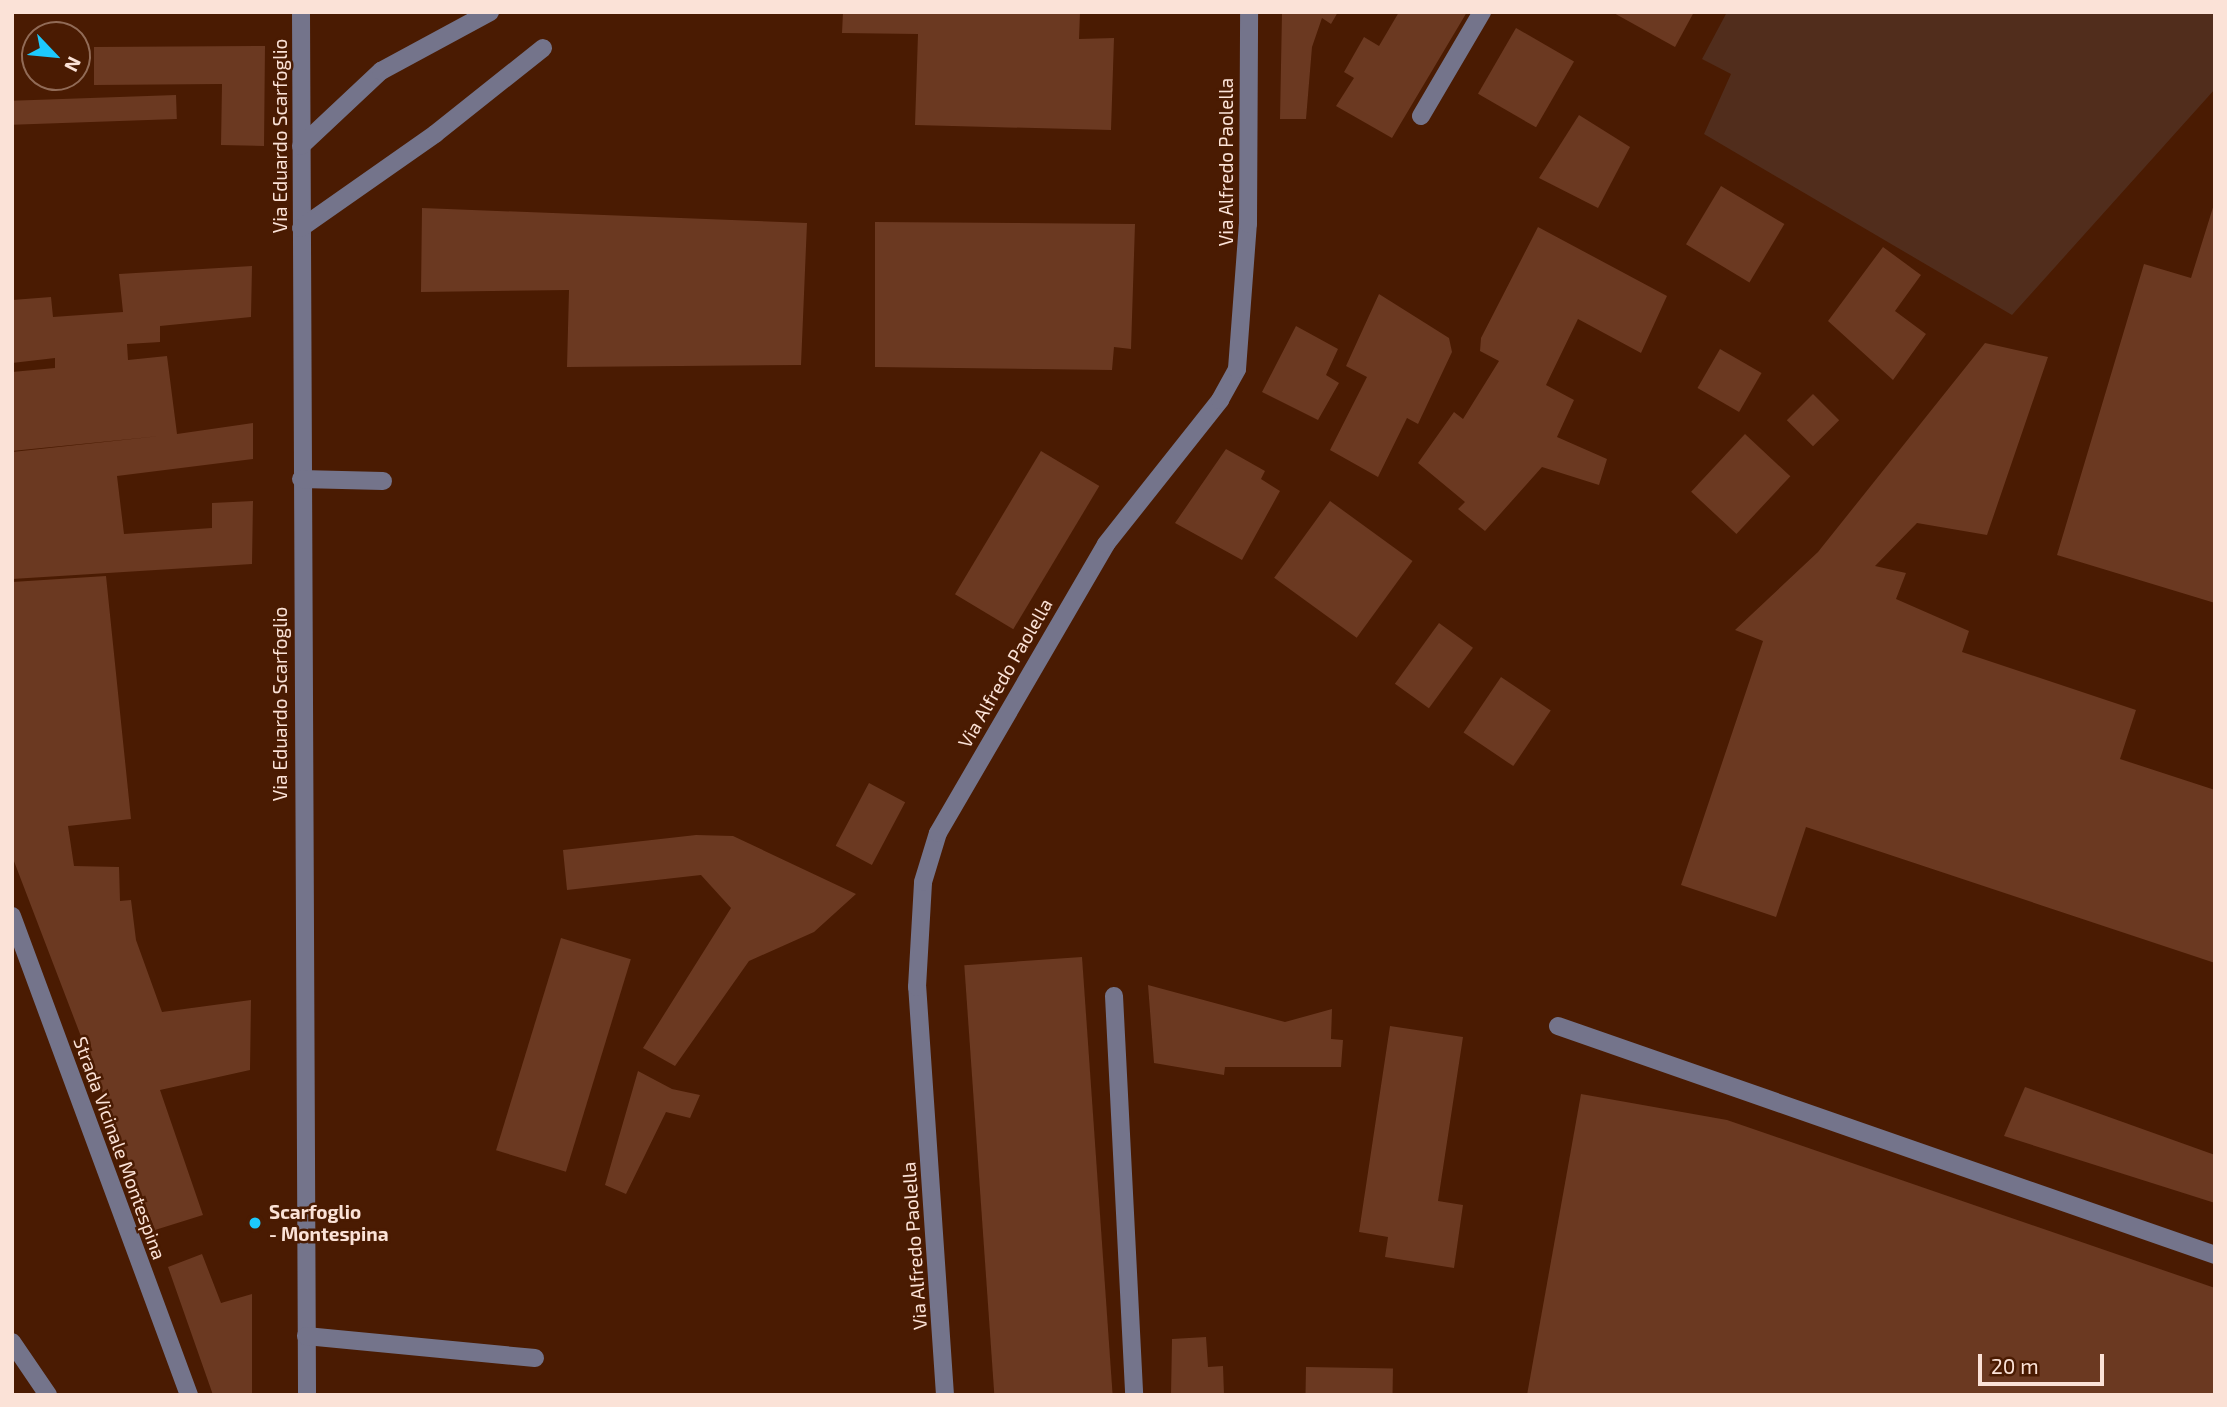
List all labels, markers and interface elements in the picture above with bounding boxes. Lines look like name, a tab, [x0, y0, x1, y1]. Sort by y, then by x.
north arrow	[21, 21, 91, 91]
street label: Via Eduardo Scarfoglio	[269, 39, 291, 233]
text: N	[60, 53, 87, 76]
street label: Via Alfredo Paolella	[1215, 78, 1237, 246]
street label: Via Alfredo Paolella	[953, 594, 1057, 752]
street label: Via Eduardo Scarfoglio	[269, 607, 291, 801]
street label: Strada Vicinale Montespina	[69, 1033, 171, 1263]
street label: Via Alfredo Paolella	[897, 1161, 931, 1331]
place label: Scarfoglio - Montespina	[269, 1201, 388, 1245]
marker: Scarfoglio - Montespina	[247, 1215, 263, 1231]
scale bar	[1982, 1340, 2108, 1384]
text: 20 m	[1991, 1353, 2039, 1378]

